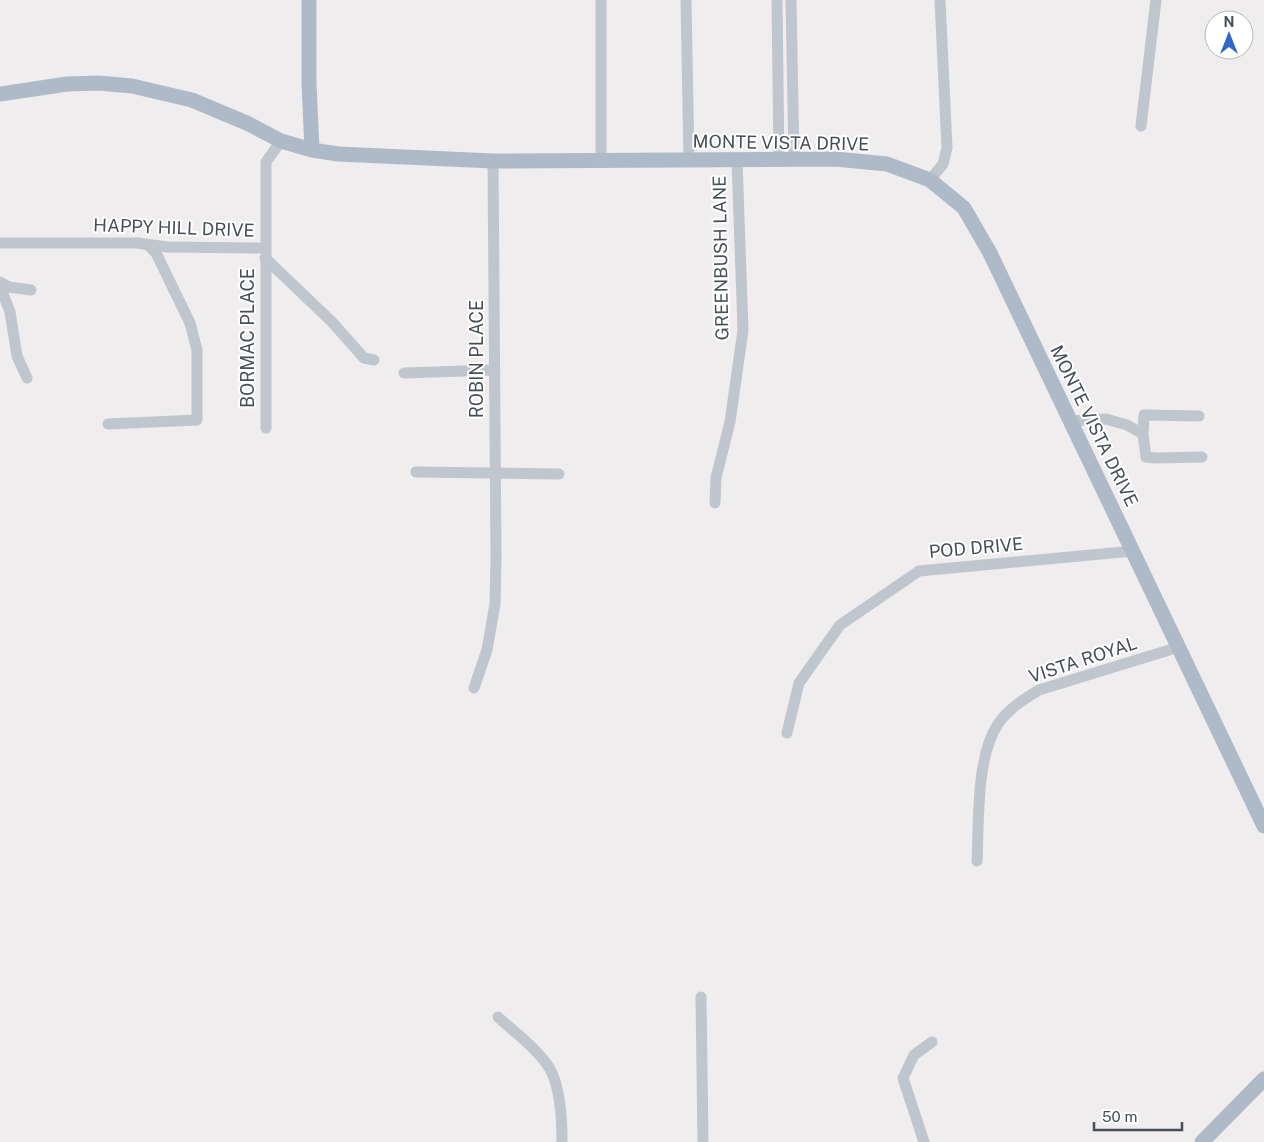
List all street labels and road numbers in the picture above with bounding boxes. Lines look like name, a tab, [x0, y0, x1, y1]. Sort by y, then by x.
street label: MONTE VISTA DRIVE	[692, 130, 870, 155]
street label: GREENBUSH LANE	[709, 176, 732, 340]
street label: HAPPY HILL DRIVE	[93, 214, 255, 241]
street label: BORMAC PLACE	[237, 268, 258, 408]
street label: ROBIN PLACE	[466, 300, 487, 418]
street label: MONTE VISTA DRIVE	[1046, 342, 1143, 510]
street label: POD DRIVE	[928, 533, 1024, 562]
street label: VISTA ROYAL	[1026, 632, 1140, 687]

